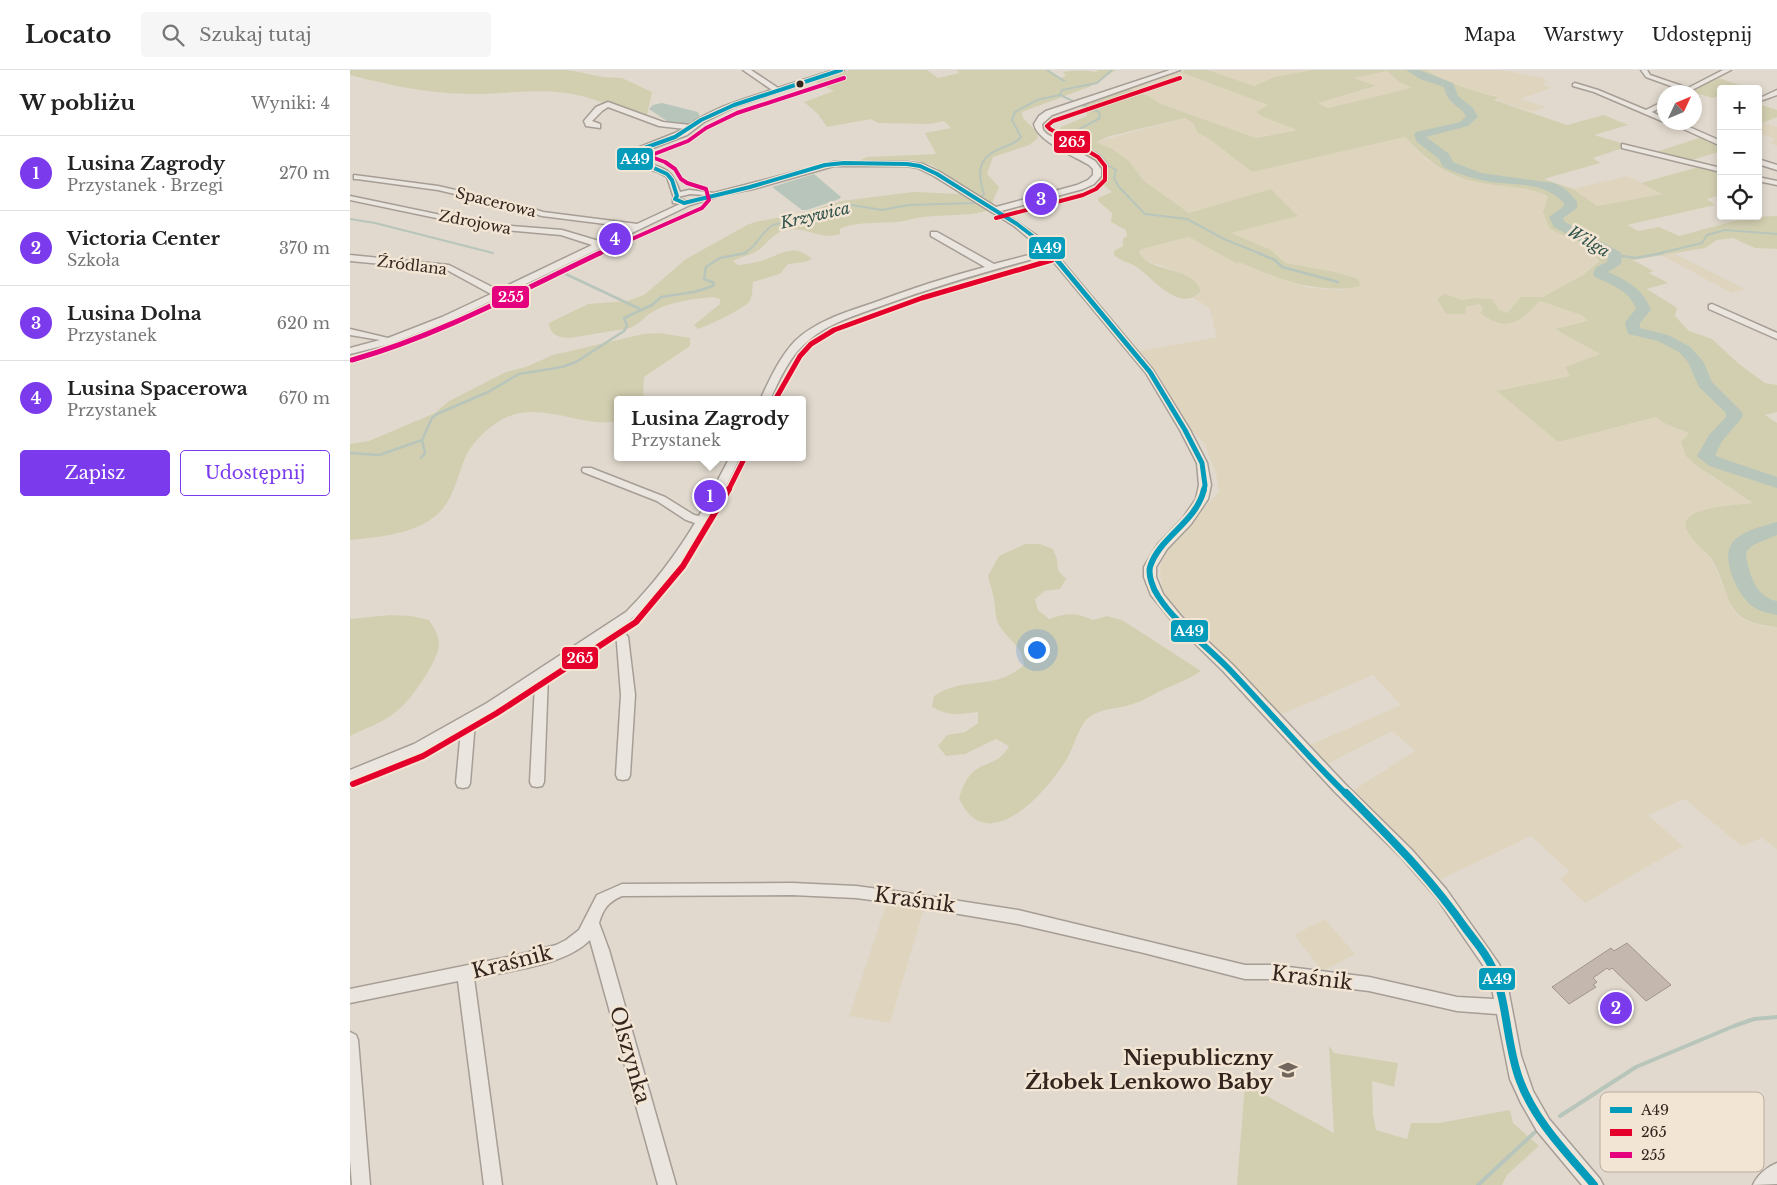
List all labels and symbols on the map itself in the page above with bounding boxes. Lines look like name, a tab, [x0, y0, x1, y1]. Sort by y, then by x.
unlabelled marker	[795, 79, 805, 89]
north arrow	[1657, 85, 1702, 130]
line badge: 265	[1053, 130, 1091, 154]
text: 265	[1059, 133, 1085, 151]
line badge: A49	[616, 147, 654, 171]
text: A49	[619, 150, 650, 168]
pin: 3	[1025, 180, 1057, 218]
street label: Spacerowa	[454, 183, 539, 221]
water label: Krzywica	[777, 197, 852, 233]
street label: Zdrojowa	[437, 206, 514, 238]
pin: 4	[599, 220, 631, 258]
water label: Wilga	[1564, 221, 1614, 261]
line badge: A49	[1028, 236, 1066, 260]
text: A49	[1031, 239, 1062, 257]
street label: Źródlana	[376, 251, 449, 279]
line badge: 255	[491, 285, 530, 309]
text: 255	[498, 288, 524, 306]
pin: 1	[694, 477, 726, 515]
line badge: A49	[1170, 619, 1209, 643]
text: A49	[1173, 622, 1204, 640]
your location	[1024, 637, 1050, 663]
line badge: 265	[561, 646, 599, 670]
text: 265	[567, 649, 593, 667]
street label: Kraśnik	[873, 881, 958, 919]
street label: Kraśnik	[469, 939, 555, 985]
street label: Kraśnik	[1270, 960, 1354, 996]
line badge: A49	[1478, 967, 1516, 991]
text: A49	[1481, 970, 1512, 988]
pin: 2	[1600, 989, 1632, 1027]
street label: Olszynka	[604, 1003, 656, 1107]
place label: Niepubliczny Żłobek Lenkowo Baby	[1025, 1045, 1273, 1095]
school or university icon: Niepubliczny Żłobek Lenkowo Baby	[1277, 1059, 1299, 1081]
legend	[1600, 1092, 1764, 1172]
text: A49	[1640, 1101, 1669, 1119]
text: 265	[1641, 1123, 1667, 1141]
text: 255	[1641, 1146, 1666, 1164]

